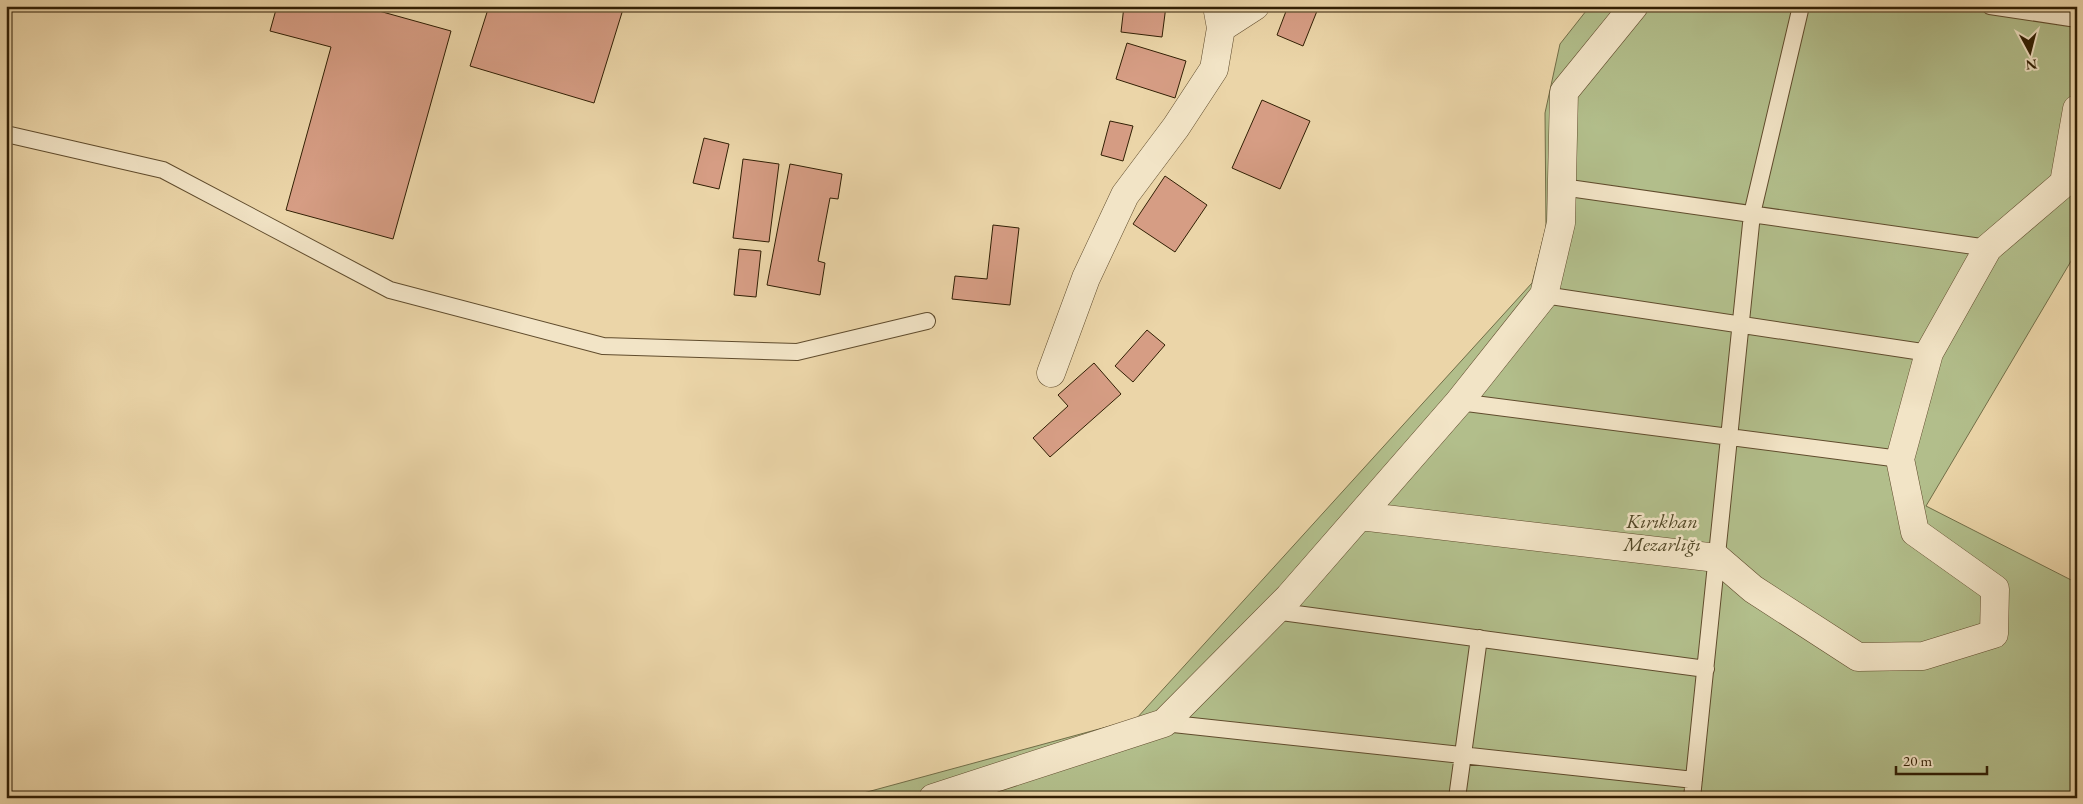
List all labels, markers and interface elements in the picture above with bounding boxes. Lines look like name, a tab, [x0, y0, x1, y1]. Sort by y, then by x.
north arrow	[2006, 28, 2056, 78]
text: N	[2024, 55, 2038, 75]
park label: Kırıkhan Mezarlığı	[1622, 508, 1701, 557]
scale bar	[1896, 744, 1987, 776]
text: 20 m	[1903, 751, 1932, 770]

